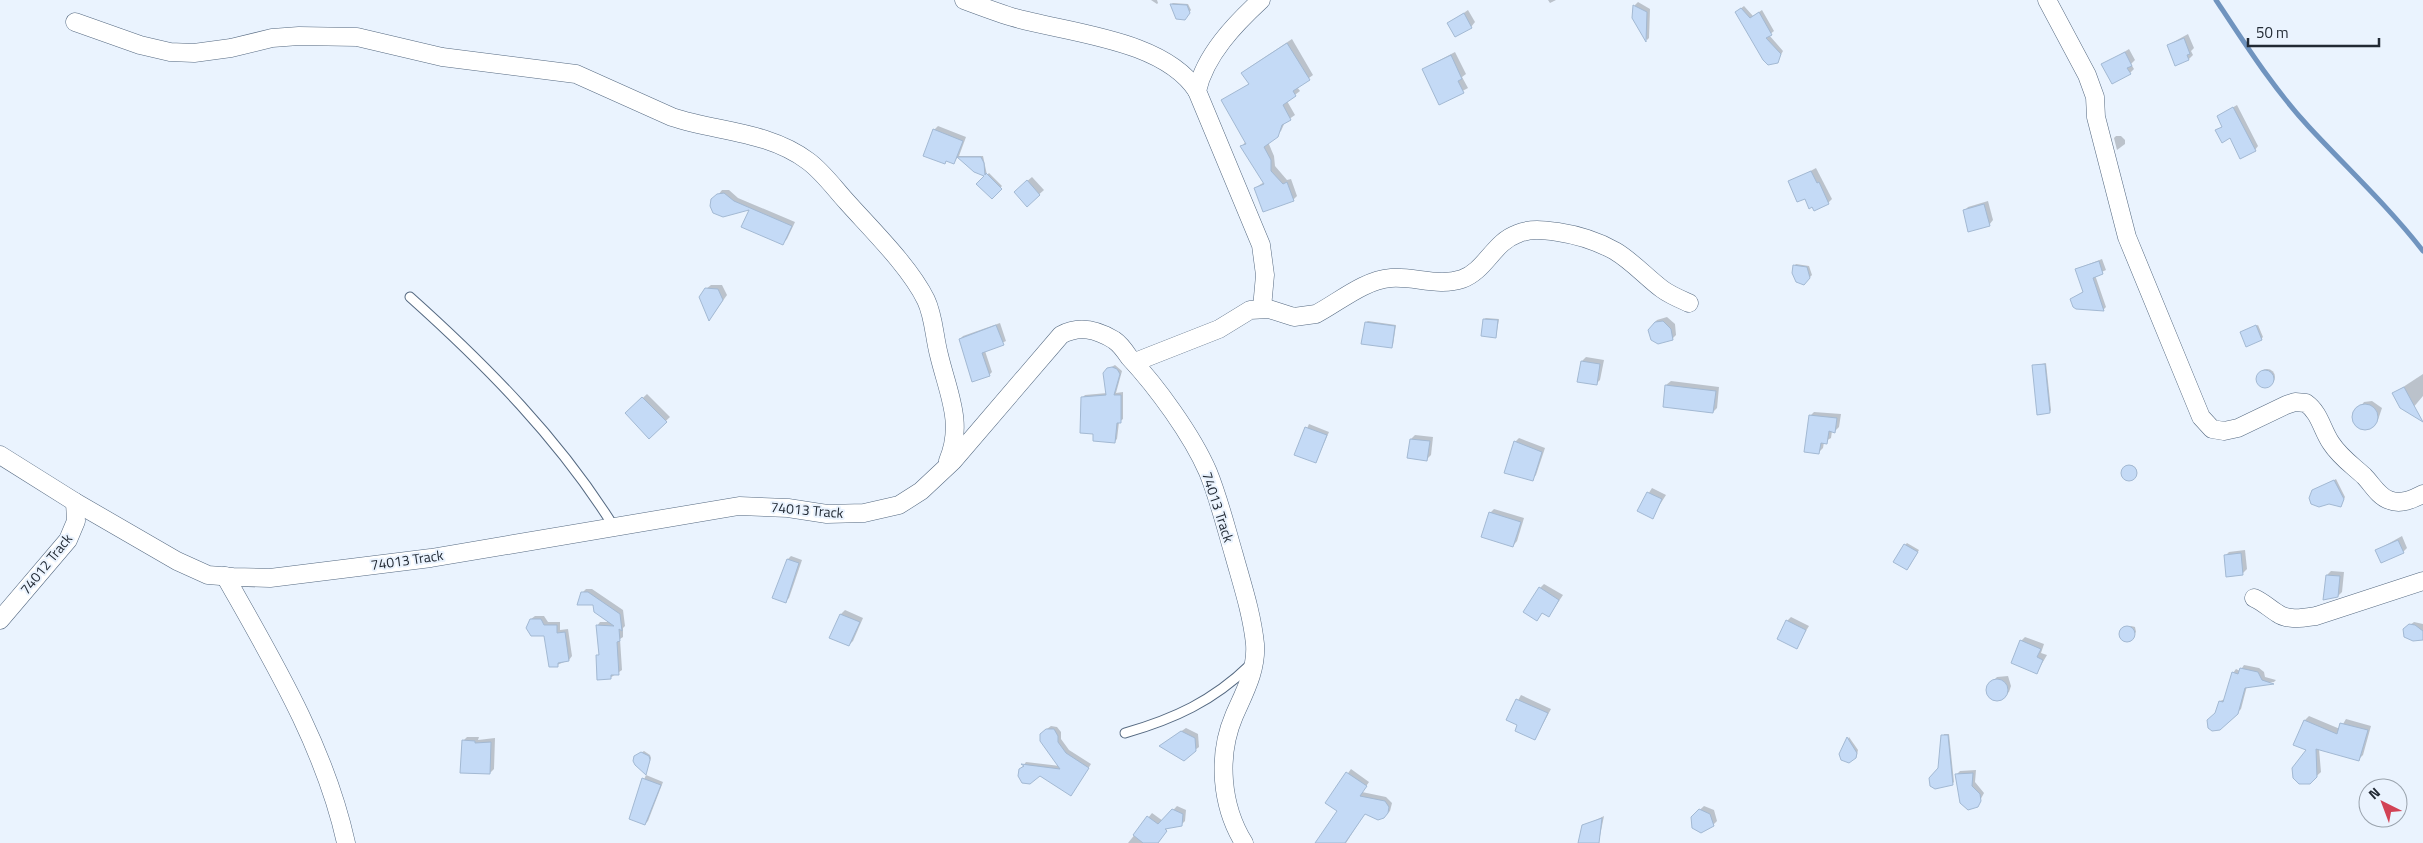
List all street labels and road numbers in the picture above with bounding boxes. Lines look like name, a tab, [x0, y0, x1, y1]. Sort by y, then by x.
street label: 74013 Track	[1197, 469, 1240, 545]
street label: 74013 Track	[770, 496, 845, 523]
street label: 74012 Track	[14, 528, 77, 599]
street label: 74013 Track	[369, 544, 445, 575]

